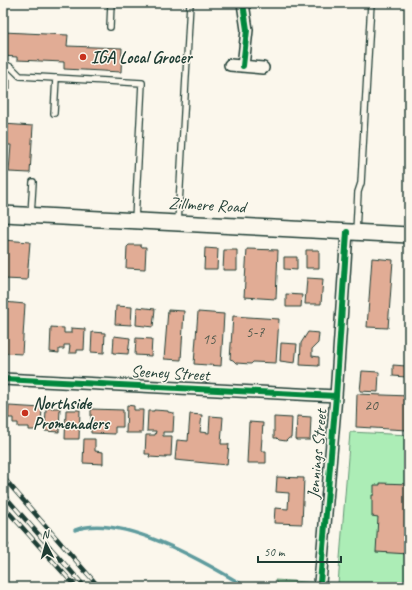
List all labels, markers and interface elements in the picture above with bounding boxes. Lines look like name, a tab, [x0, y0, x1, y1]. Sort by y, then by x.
place label: IGA Local Grocer	[91, 47, 193, 68]
marker: IGA Local Grocer	[78, 52, 88, 62]
street label: Zillmere Road	[168, 192, 249, 218]
house number: 5-7	[246, 323, 265, 342]
house number: 15	[202, 330, 217, 349]
street label: Seeney Street	[130, 360, 212, 386]
place label: Northside Promenaders	[33, 393, 111, 434]
house number: 20	[364, 396, 379, 415]
street label: Jennings Street	[303, 406, 332, 500]
marker: Northside Promenaders	[20, 408, 30, 418]
north arrow	[26, 524, 66, 564]
text: N	[41, 527, 51, 541]
scale bar	[258, 538, 341, 564]
text: 50 m	[264, 544, 286, 560]

